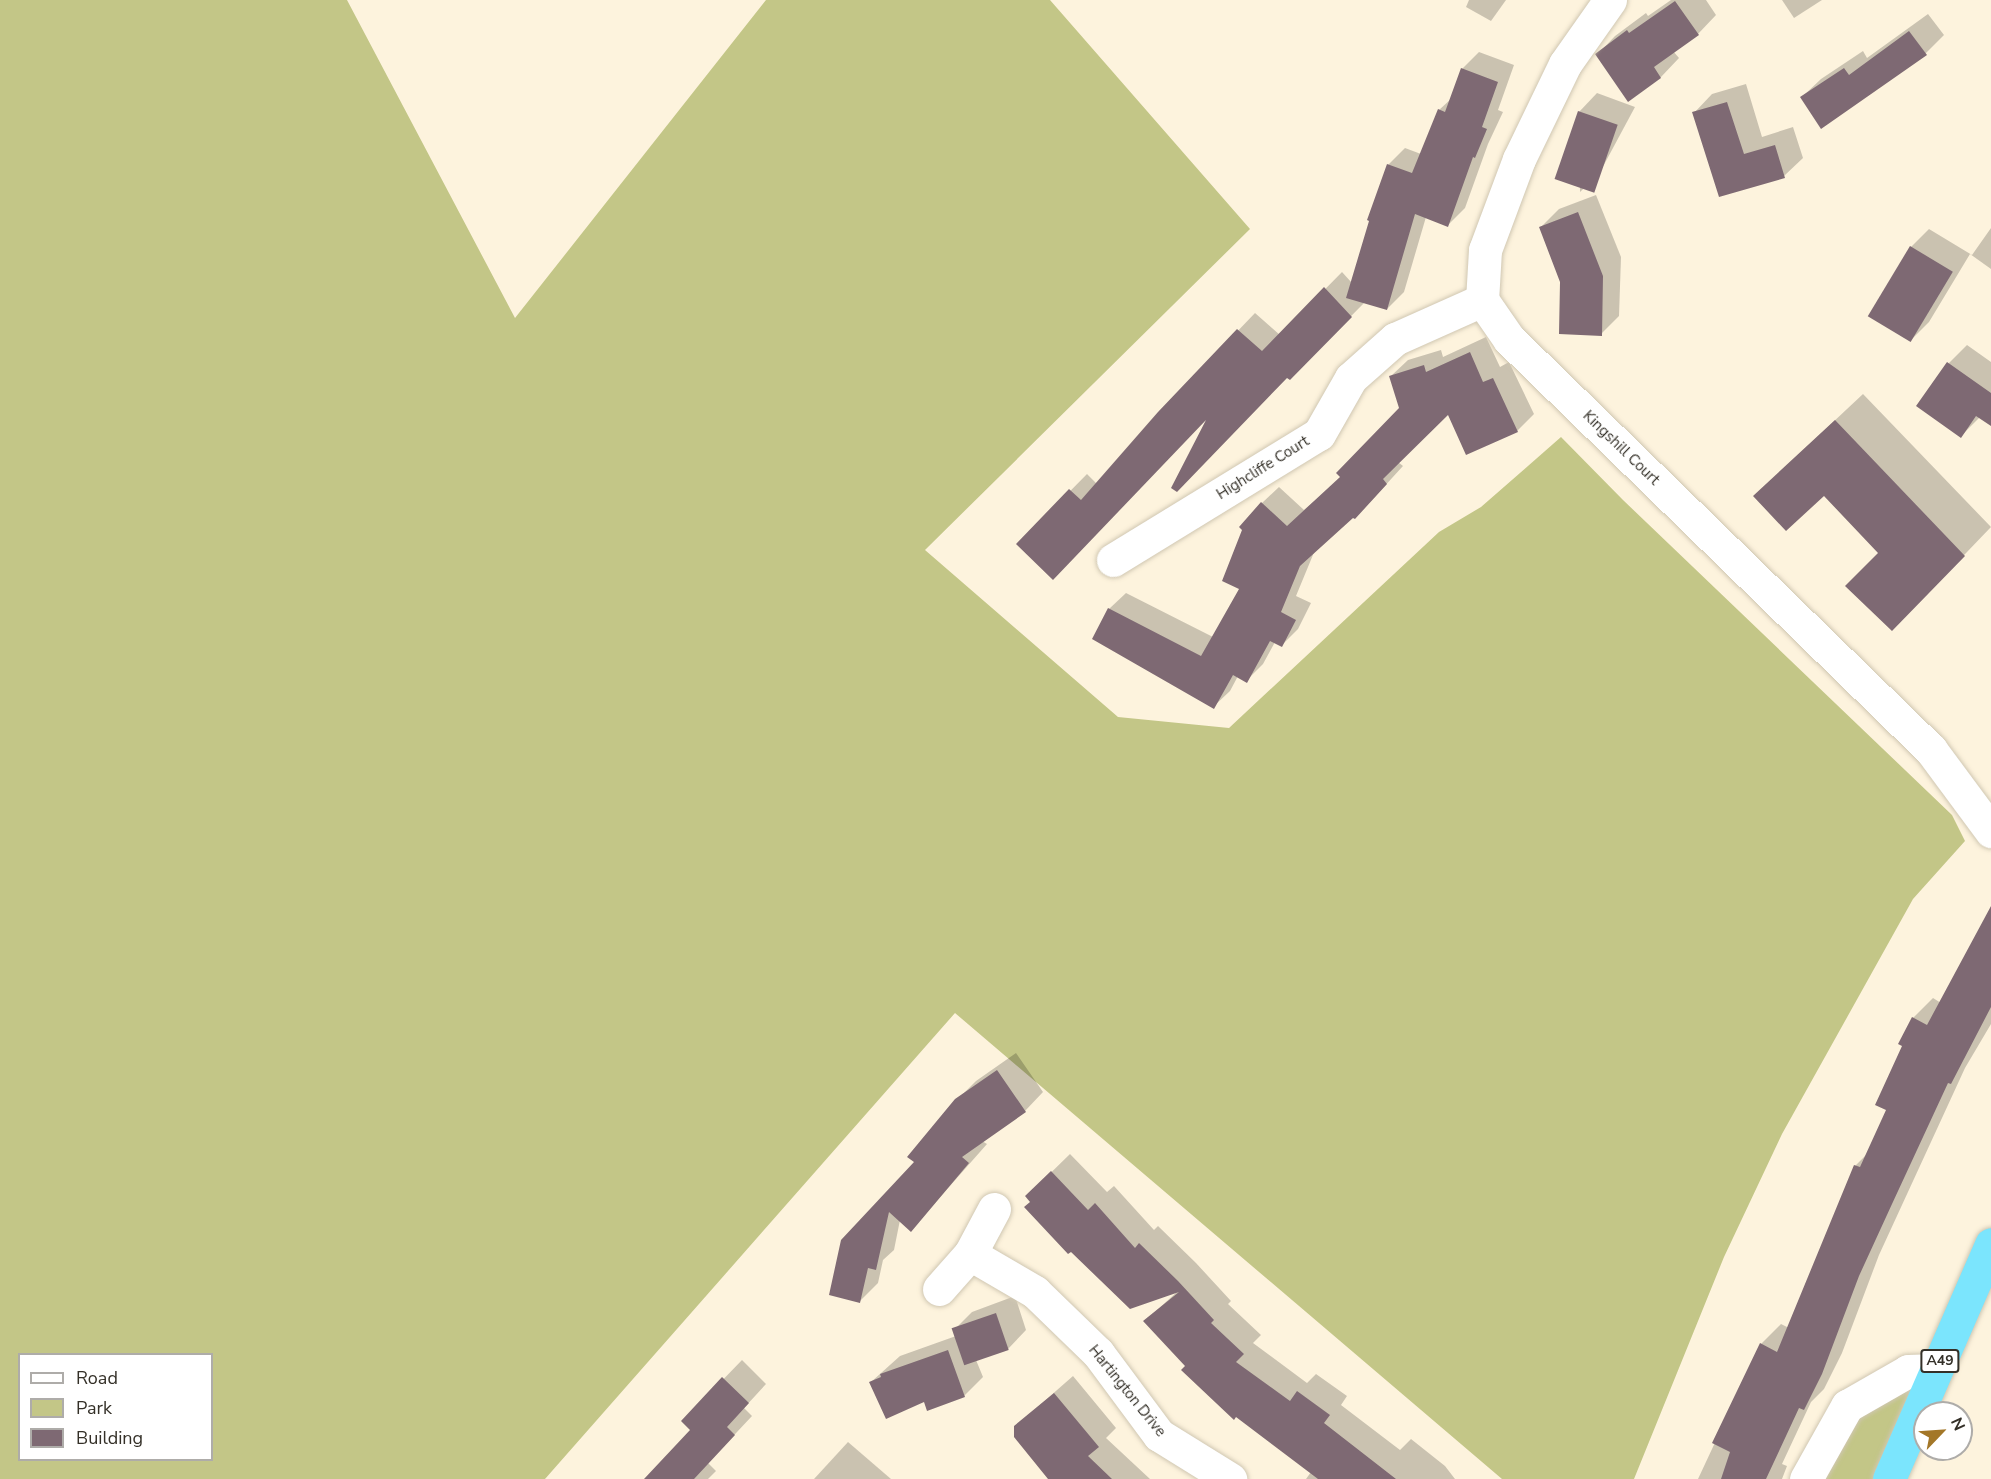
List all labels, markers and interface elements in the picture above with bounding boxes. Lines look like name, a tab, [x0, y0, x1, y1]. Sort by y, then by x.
street label: Kingshill Court	[1579, 407, 1663, 489]
street label: Highcliffe Court	[1213, 432, 1313, 504]
street label: Hartington Drive	[1085, 1342, 1169, 1440]
road number: A49	[1919, 1350, 1961, 1372]
legend	[18, 1353, 213, 1461]
text: Road	[76, 1366, 118, 1390]
text: Park	[76, 1396, 112, 1420]
north arrow	[1913, 1401, 1973, 1461]
text: N	[1945, 1414, 1970, 1434]
text: Building	[76, 1426, 143, 1450]

